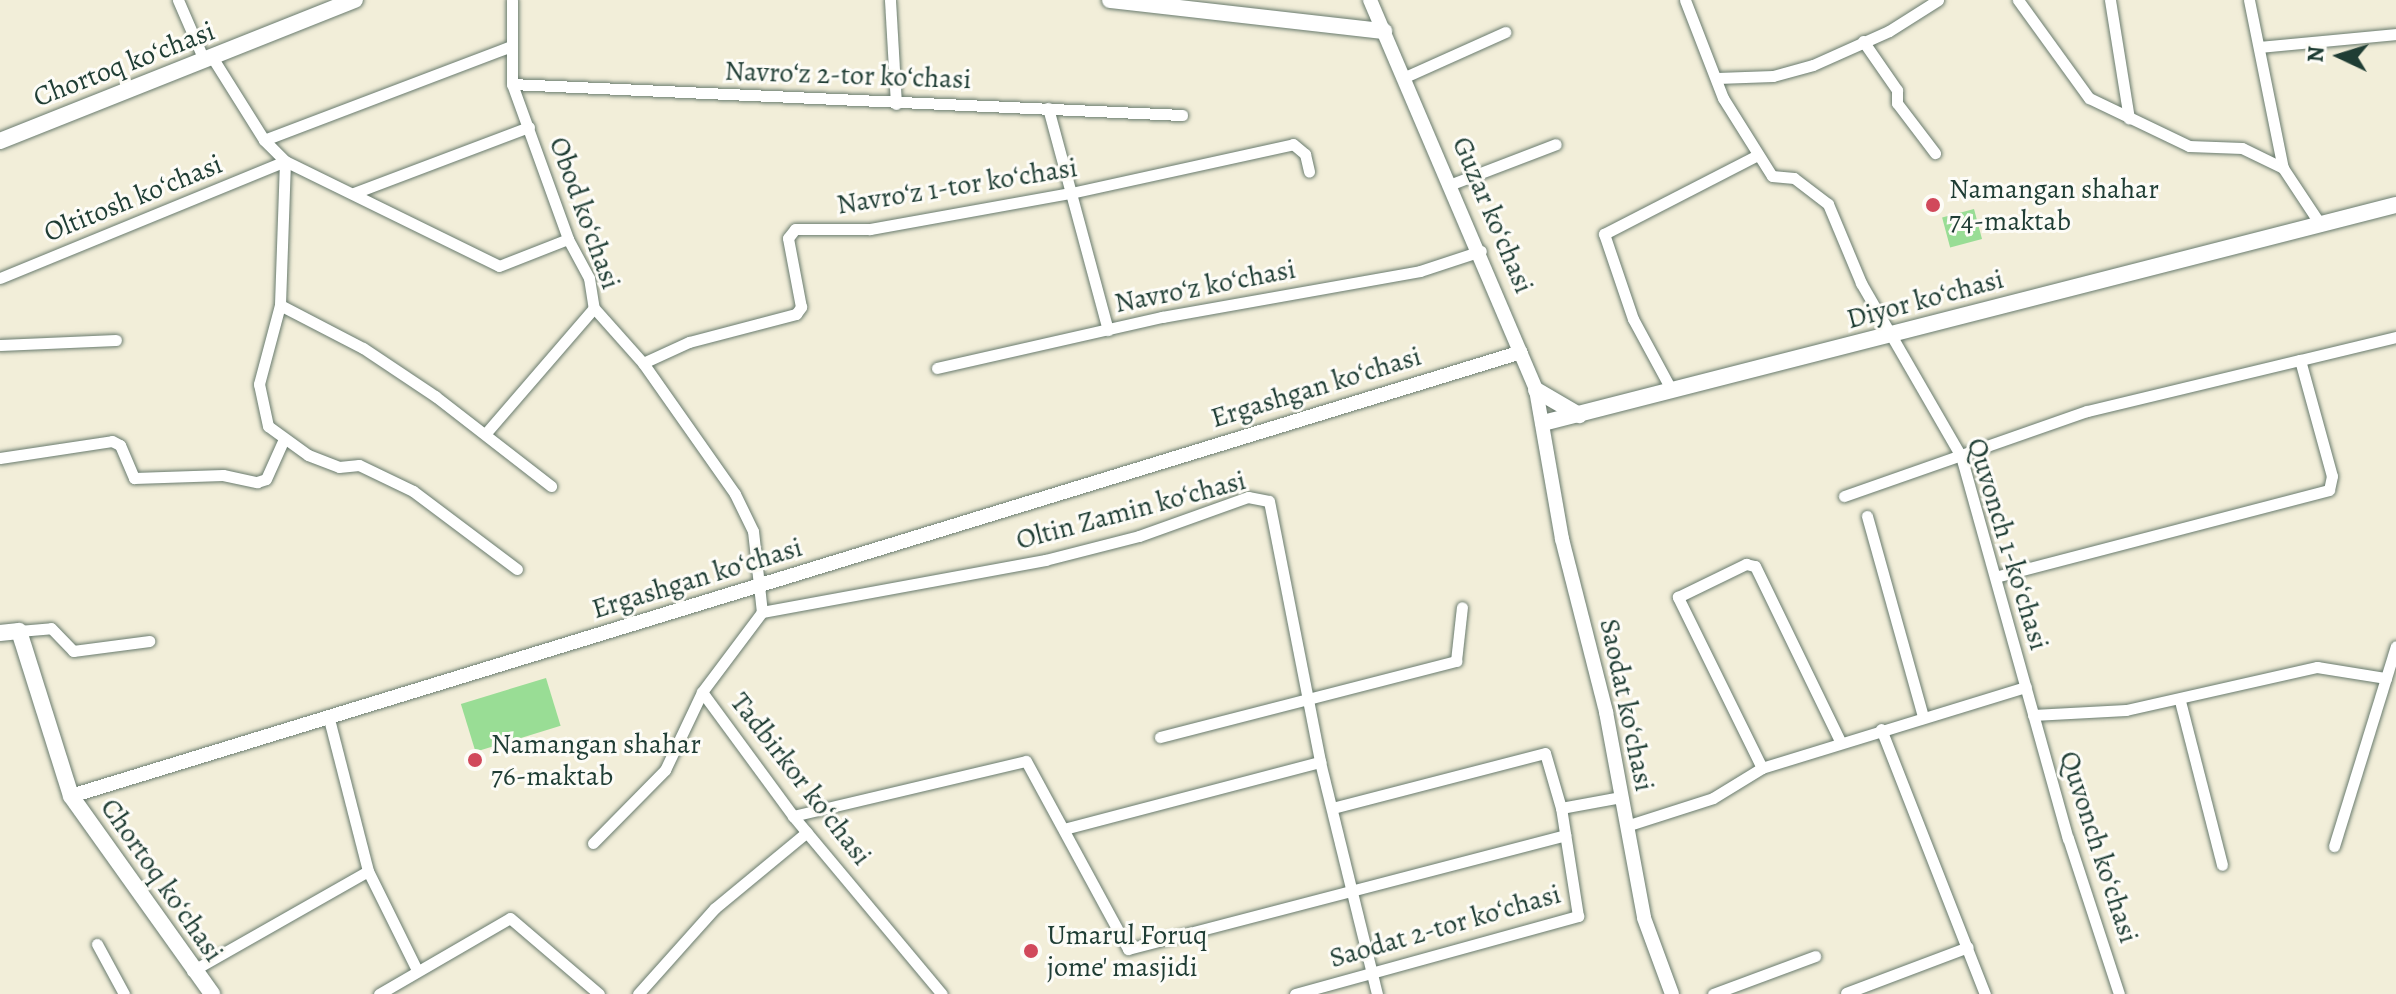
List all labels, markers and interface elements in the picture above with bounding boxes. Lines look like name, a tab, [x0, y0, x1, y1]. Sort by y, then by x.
street label: Chortoq koʻchasi	[29, 14, 219, 114]
north arrow	[2300, 16, 2380, 96]
text: N	[2301, 45, 2332, 63]
street label: Navroʻz 2-tor koʻchasi	[724, 54, 972, 96]
street label: Obod koʻchasi	[542, 132, 628, 294]
street label: Guzar koʻchasi	[1445, 132, 1541, 298]
street label: Oltitosh koʻchasi	[39, 147, 227, 249]
street label: Navroʻz 1-tor koʻchasi	[834, 150, 1080, 222]
place label: Namangan shahar 74-maktab	[1949, 172, 2159, 238]
marker: Namangan shahar 74-maktab	[1924, 196, 1942, 214]
street label: Navroʻz koʻchasi	[1112, 252, 1298, 320]
street label: Diyor koʻchasi	[1843, 262, 2007, 336]
street label: Ergashgan koʻchasi	[1207, 339, 1425, 435]
street label: Quvonch 1-koʻchasi	[1960, 434, 2056, 654]
street label: Oltin Zamin koʻchasi	[1012, 463, 1250, 557]
street label: Ergashgan koʻchasi	[588, 530, 806, 626]
street label: Saodat koʻchasi	[1592, 616, 1662, 794]
street label: Tadbirkor koʻchasi	[723, 686, 879, 872]
place label: Namangan shahar 76-maktab	[491, 727, 701, 793]
street label: Quvonch koʻchasi	[2052, 747, 2146, 947]
marker: Namangan shahar 76-maktab	[466, 751, 484, 769]
street label: Chortoq koʻchasi	[93, 792, 231, 968]
street label: Saodat 2-tor koʻchasi	[1326, 877, 1564, 975]
place label: Umarul Foruq jome' masjidi	[1047, 918, 1207, 984]
marker: Umarul Foruq jome' masjidi	[1022, 942, 1040, 960]

